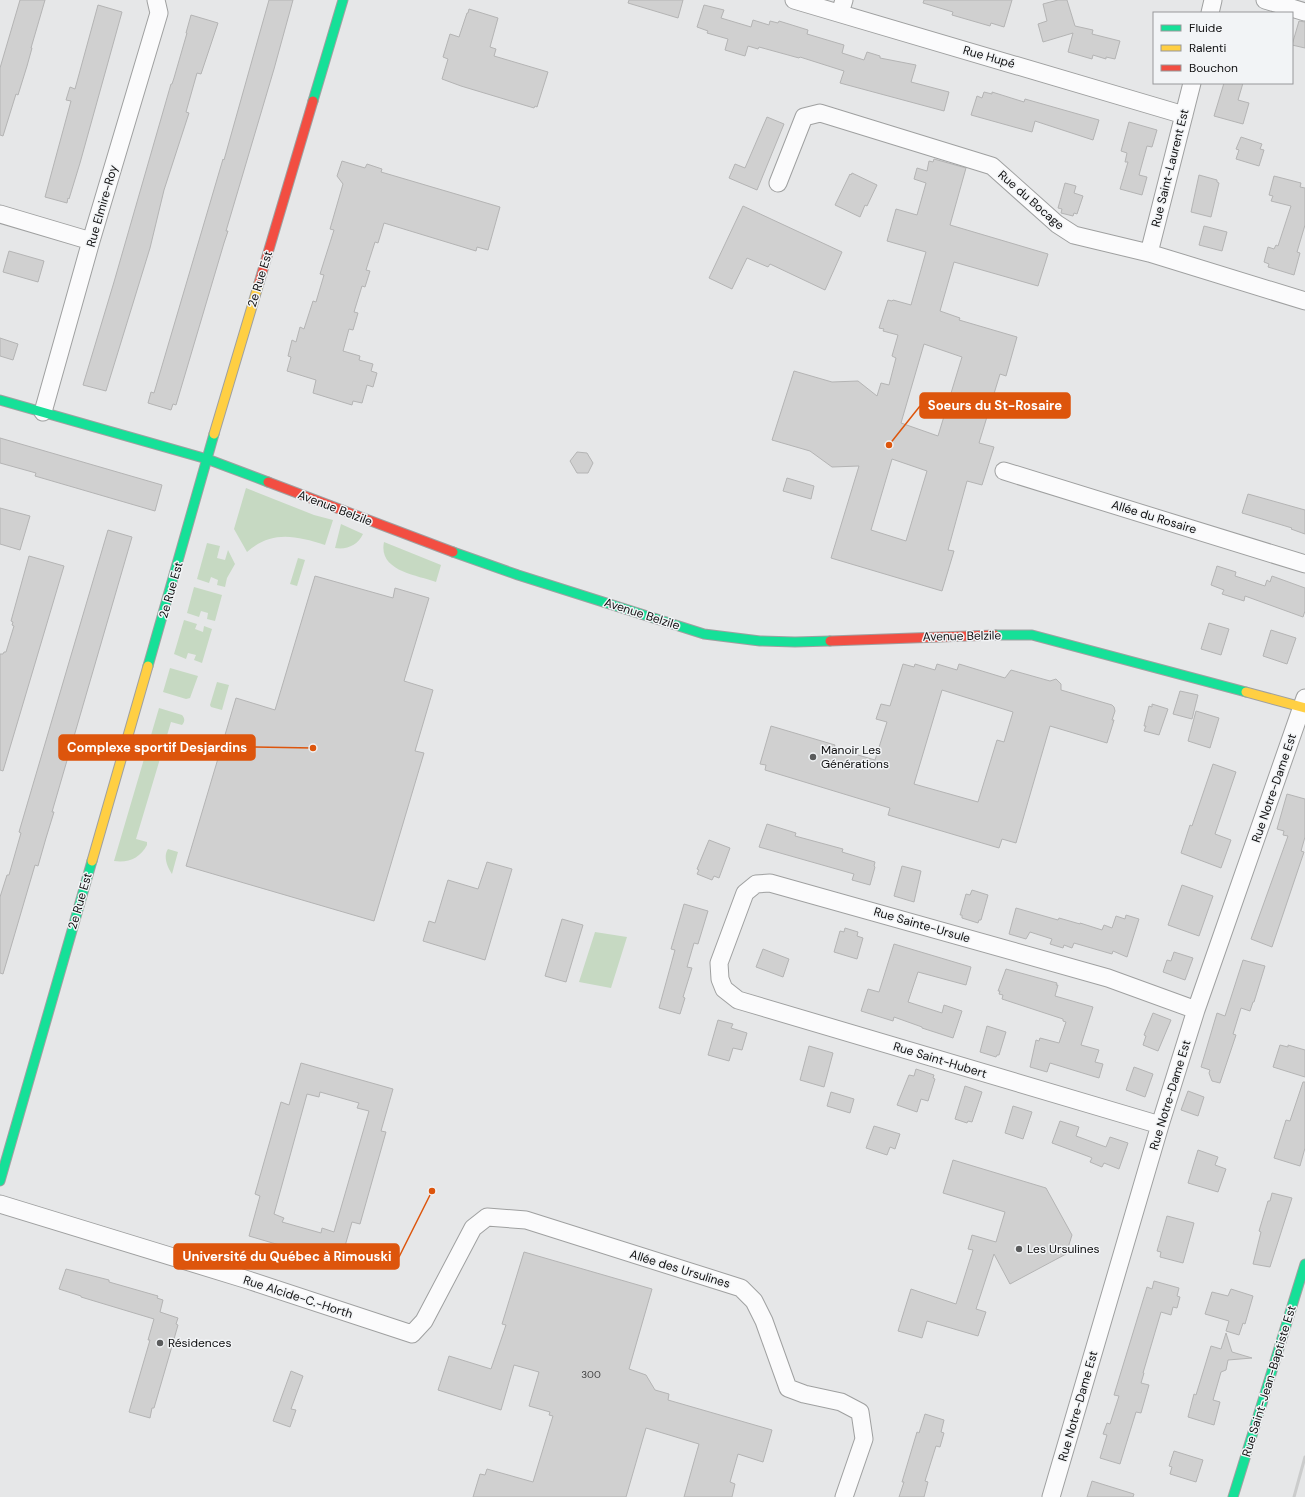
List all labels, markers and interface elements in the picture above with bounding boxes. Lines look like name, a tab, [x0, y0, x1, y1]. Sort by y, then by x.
legend	[1153, 12, 1293, 84]
text: Fluide	[1189, 20, 1222, 36]
text: Ralenti	[1189, 40, 1227, 56]
street label: Rue Hupé	[961, 42, 1017, 72]
text: Bouchon	[1189, 60, 1238, 76]
street label: Rue Saint-Laurent Est	[1148, 107, 1193, 229]
street label: Rue Elmire-Roy	[83, 163, 121, 249]
street label: Rue du Bocage	[995, 167, 1068, 233]
street label: 2e Rue Est	[244, 249, 276, 309]
callout: Soeurs du St-Rosaire	[920, 393, 1070, 418]
text: Soeurs du St-Rosaire	[928, 397, 1062, 414]
street label: Avenue Belzile	[295, 486, 375, 530]
street label: Allée du Rosaire	[1110, 496, 1199, 538]
street label: 2e Rue Est	[155, 560, 187, 620]
street label: Avenue Belzile	[602, 594, 682, 634]
street label: Avenue Belzile	[923, 627, 1002, 645]
street label: Rue Notre-Dame Est	[1248, 731, 1300, 845]
callout: Complexe sportif Desjardins	[59, 735, 255, 760]
text: Complexe sportif Desjardins	[67, 739, 247, 756]
place label: Manoir Les Générations	[821, 742, 889, 772]
marker: Manoir Les Générations	[808, 752, 818, 762]
street label: 2e Rue Est	[64, 871, 96, 931]
street label: Rue Sainte-Ursule	[872, 904, 972, 946]
street label: Rue Saint-Hubert	[891, 1038, 989, 1082]
street label: Rue Notre-Dame Est	[1146, 1038, 1194, 1152]
place label: Les Ursulines	[1027, 1241, 1100, 1257]
callout: Université du Québec à Rimouski	[174, 1244, 399, 1269]
marker: Les Ursulines	[1014, 1244, 1024, 1254]
street label: Allée des Ursulines	[628, 1246, 732, 1292]
text: Université du Québec à Rimouski	[183, 1248, 392, 1265]
street label: Rue Alcide-C.-Horth	[241, 1272, 355, 1322]
street label: Rue Saint-Jean-Baptiste Est	[1238, 1303, 1300, 1459]
place label: Résidences	[168, 1335, 231, 1351]
marker: Résidences	[155, 1338, 165, 1348]
street label: Rue Notre-Dame Est	[1055, 1349, 1102, 1463]
house number: 300	[581, 1368, 601, 1381]

